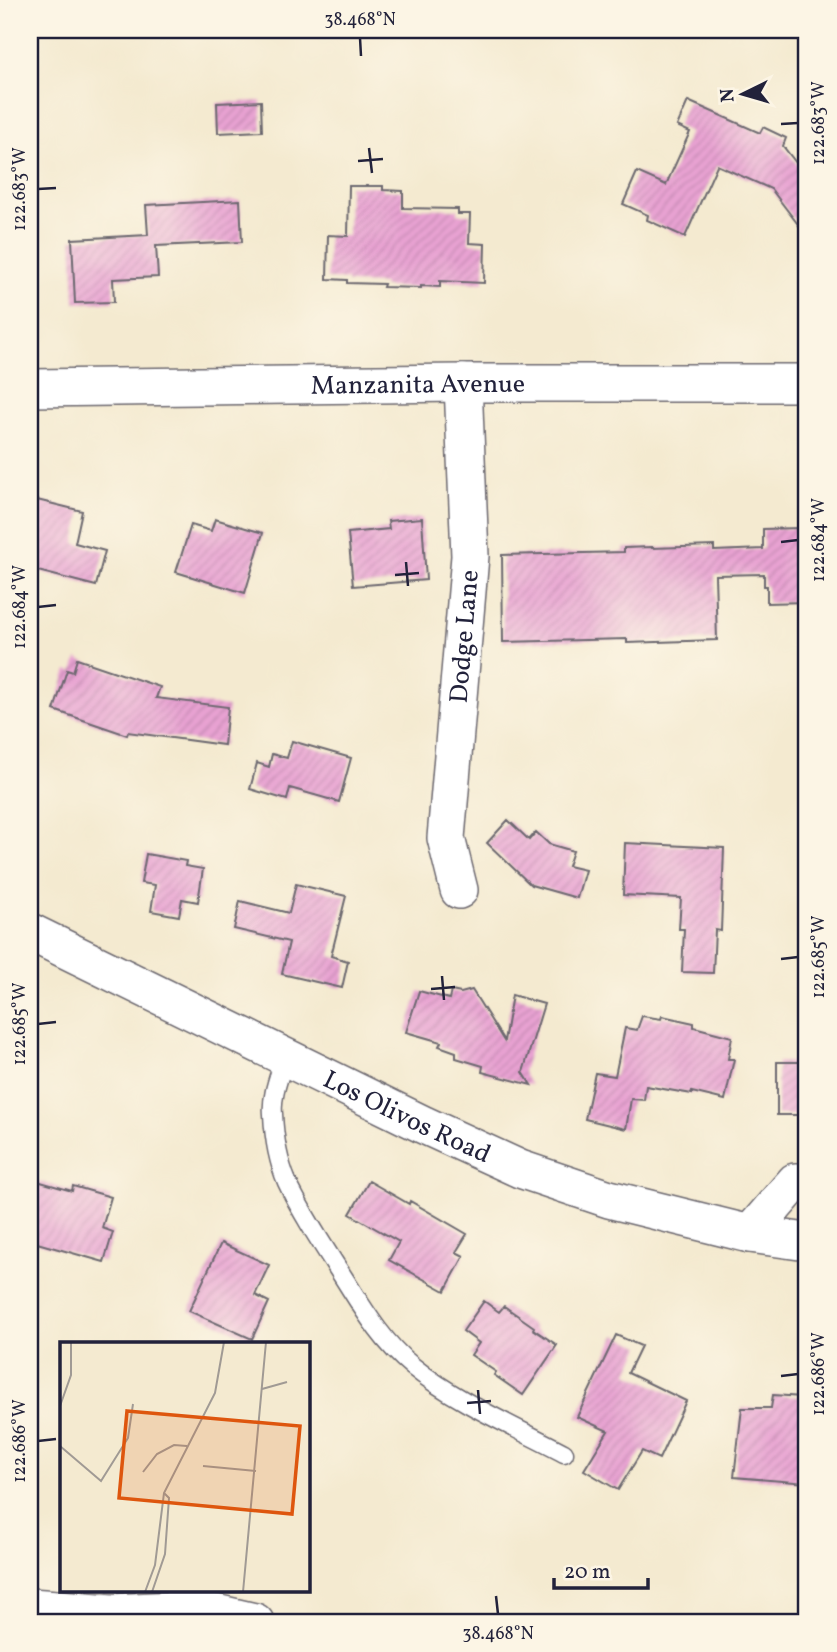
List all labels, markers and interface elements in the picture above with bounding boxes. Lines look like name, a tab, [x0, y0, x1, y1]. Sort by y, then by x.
text: 38.468°N	[324, 8, 396, 33]
north arrow	[708, 60, 778, 130]
text: 122.683°W	[807, 81, 832, 165]
text: N	[714, 87, 742, 103]
text: 122.683°W	[8, 147, 33, 231]
street label: Manzanita Avenue	[311, 367, 525, 405]
text: 122.684°W	[807, 498, 832, 582]
text: 122.684°W	[8, 565, 33, 649]
street label: Dodge Lane	[442, 568, 489, 705]
text: 122.685°W	[807, 916, 832, 998]
text: 122.685°W	[8, 983, 33, 1065]
street label: Los Olivos Road	[317, 1062, 496, 1173]
text: 122.686°W	[807, 1332, 832, 1416]
inset map	[60, 1342, 310, 1592]
text: 122.686°W	[8, 1399, 33, 1483]
scale bar	[554, 1547, 648, 1591]
text: 20 m	[564, 1558, 610, 1587]
text: 38.468°N	[462, 1622, 534, 1647]

